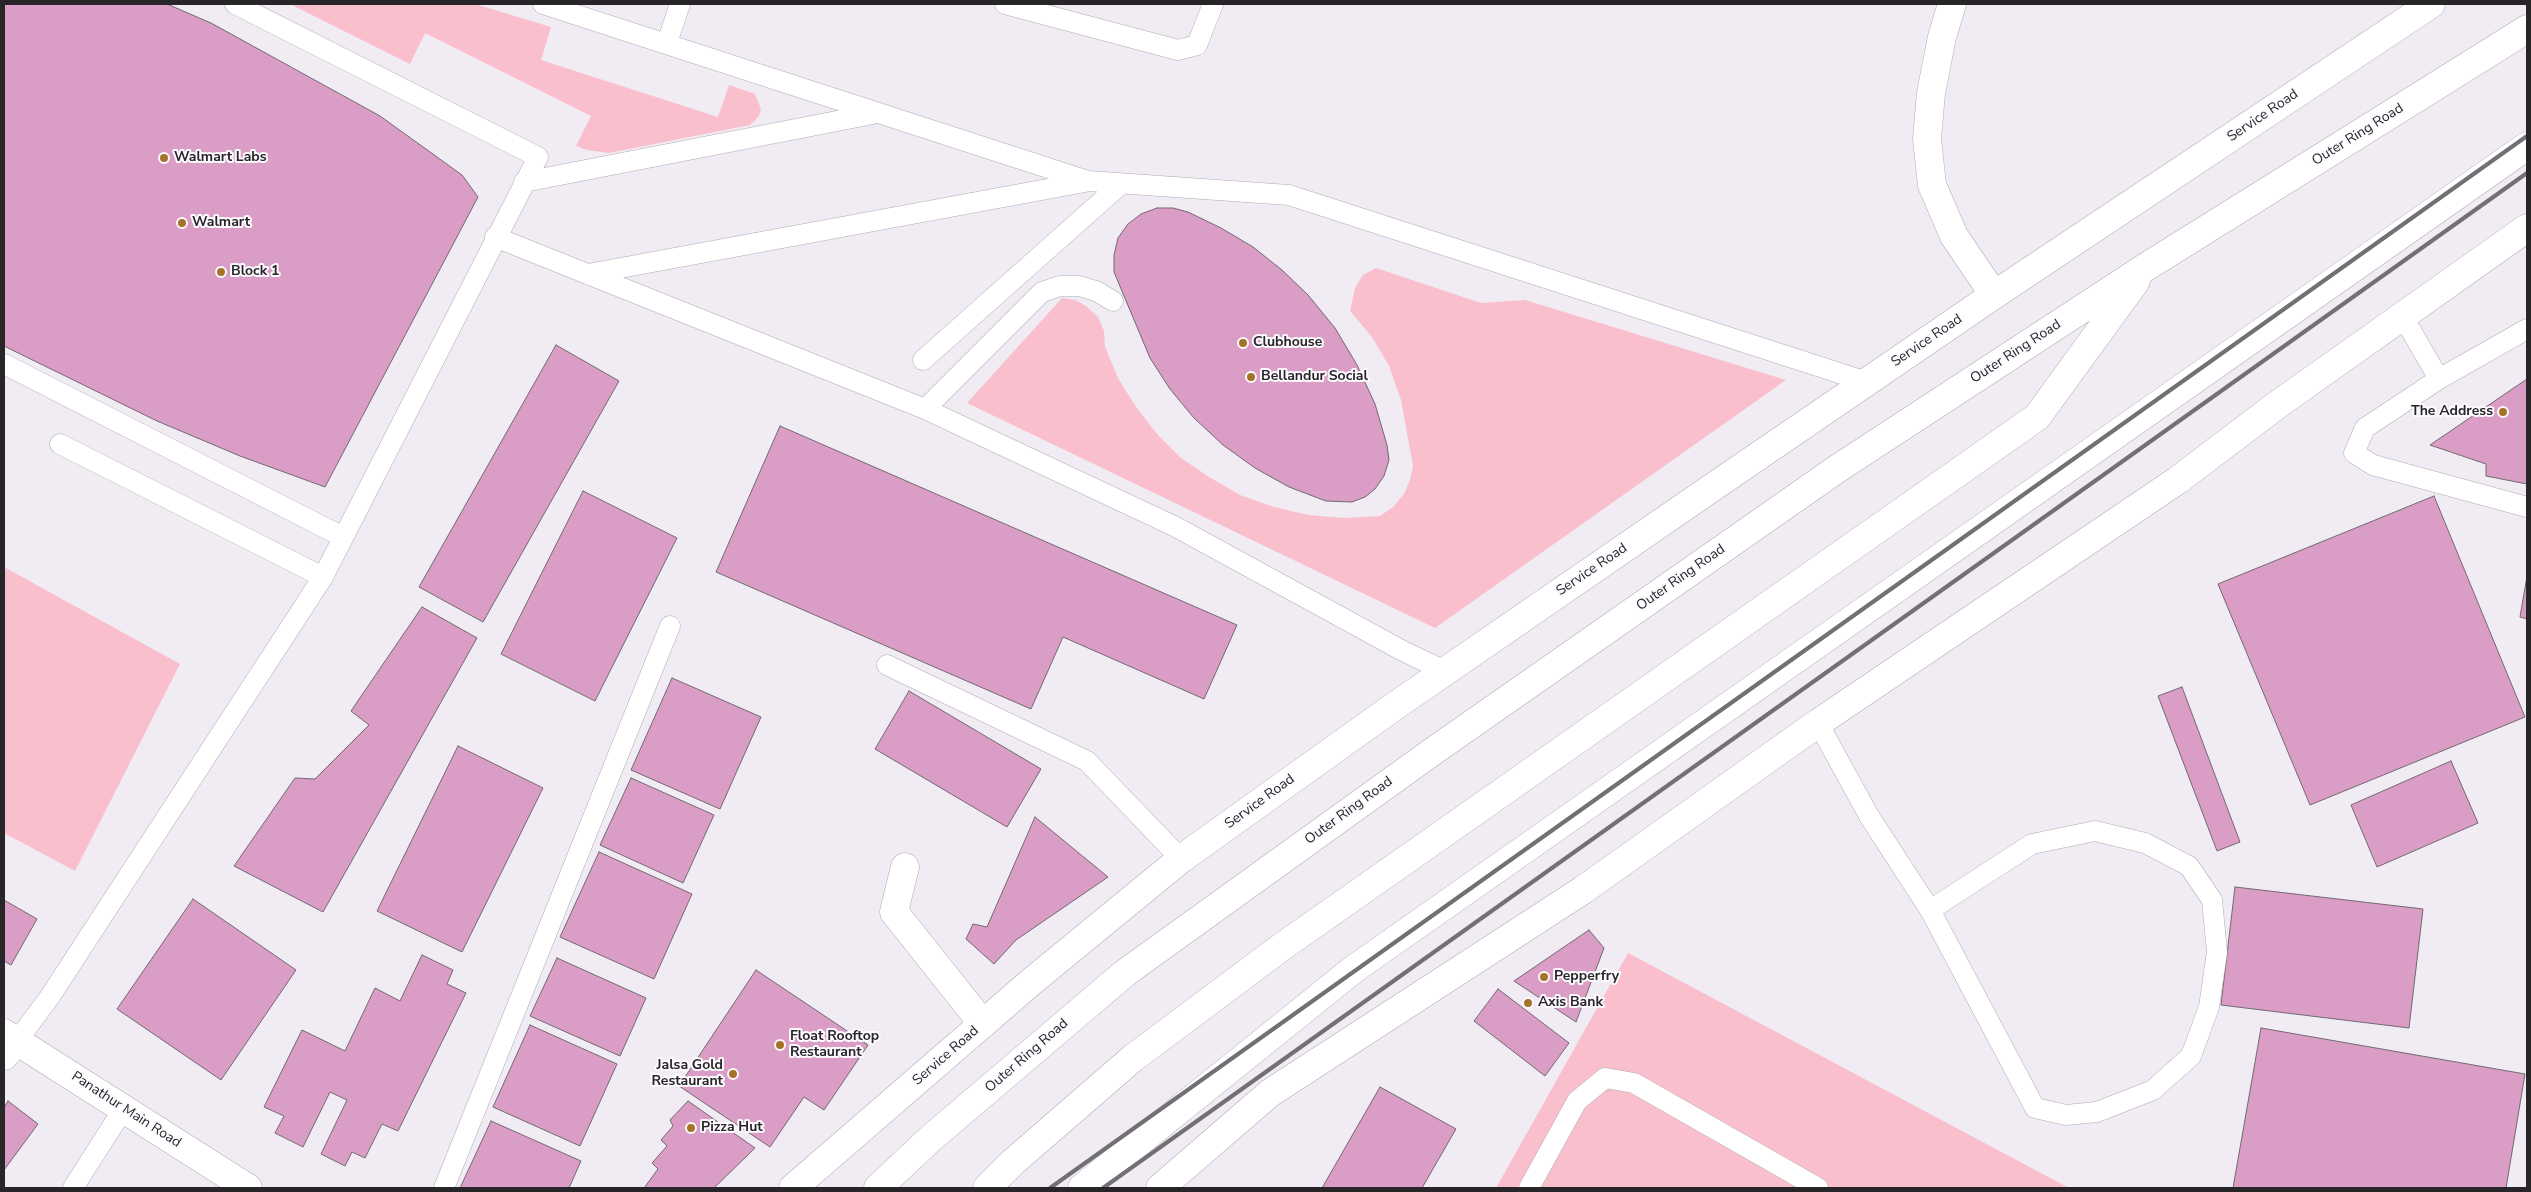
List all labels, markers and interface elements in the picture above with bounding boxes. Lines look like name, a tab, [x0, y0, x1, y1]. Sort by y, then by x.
street label: Service Road	[2224, 86, 2302, 146]
street label: Outer Ring Road	[2309, 100, 2407, 170]
place label: Walmart Labs	[174, 150, 267, 166]
marker: Walmart Labs	[158, 152, 170, 164]
place label: Walmart	[192, 215, 250, 231]
marker: Walmart	[176, 217, 188, 229]
place label: Block 1	[231, 264, 279, 280]
marker: Block 1	[215, 266, 227, 278]
street label: Service Road	[1888, 311, 1966, 371]
street label: Outer Ring Road	[1968, 317, 2064, 387]
place label: Clubhouse	[1253, 335, 1322, 351]
marker: Clubhouse	[1237, 337, 1249, 349]
place label: Bellandur Social	[1261, 369, 1368, 385]
marker: Bellandur Social	[1245, 371, 1257, 383]
place label: The Address	[2411, 404, 2493, 420]
marker: The Address	[2497, 406, 2509, 418]
street label: Service Road	[1553, 540, 1631, 600]
street label: Outer Ring Road	[1633, 541, 1729, 615]
street label: Service Road	[1222, 771, 1298, 833]
street label: Outer Ring Road	[1302, 774, 1396, 848]
place label: Pepperfry	[1554, 969, 1619, 985]
marker: Pepperfry	[1538, 971, 1550, 983]
place label: Axis Bank	[1538, 995, 1603, 1011]
marker: Axis Bank	[1522, 997, 1534, 1009]
street label: Outer Ring Road	[982, 1015, 1072, 1097]
street label: Service Road	[910, 1023, 982, 1089]
place label: Float Rooftop Restaurant	[790, 1029, 879, 1062]
marker: Float Rooftop Restaurant	[774, 1039, 786, 1051]
place label: Jalsa Gold Restaurant	[651, 1058, 723, 1090]
street label: Panathur Main Road	[68, 1068, 184, 1152]
marker: Jalsa Gold Restaurant	[727, 1068, 739, 1080]
place label: Pizza Hut	[701, 1120, 763, 1136]
marker: Pizza Hut	[685, 1122, 697, 1134]

